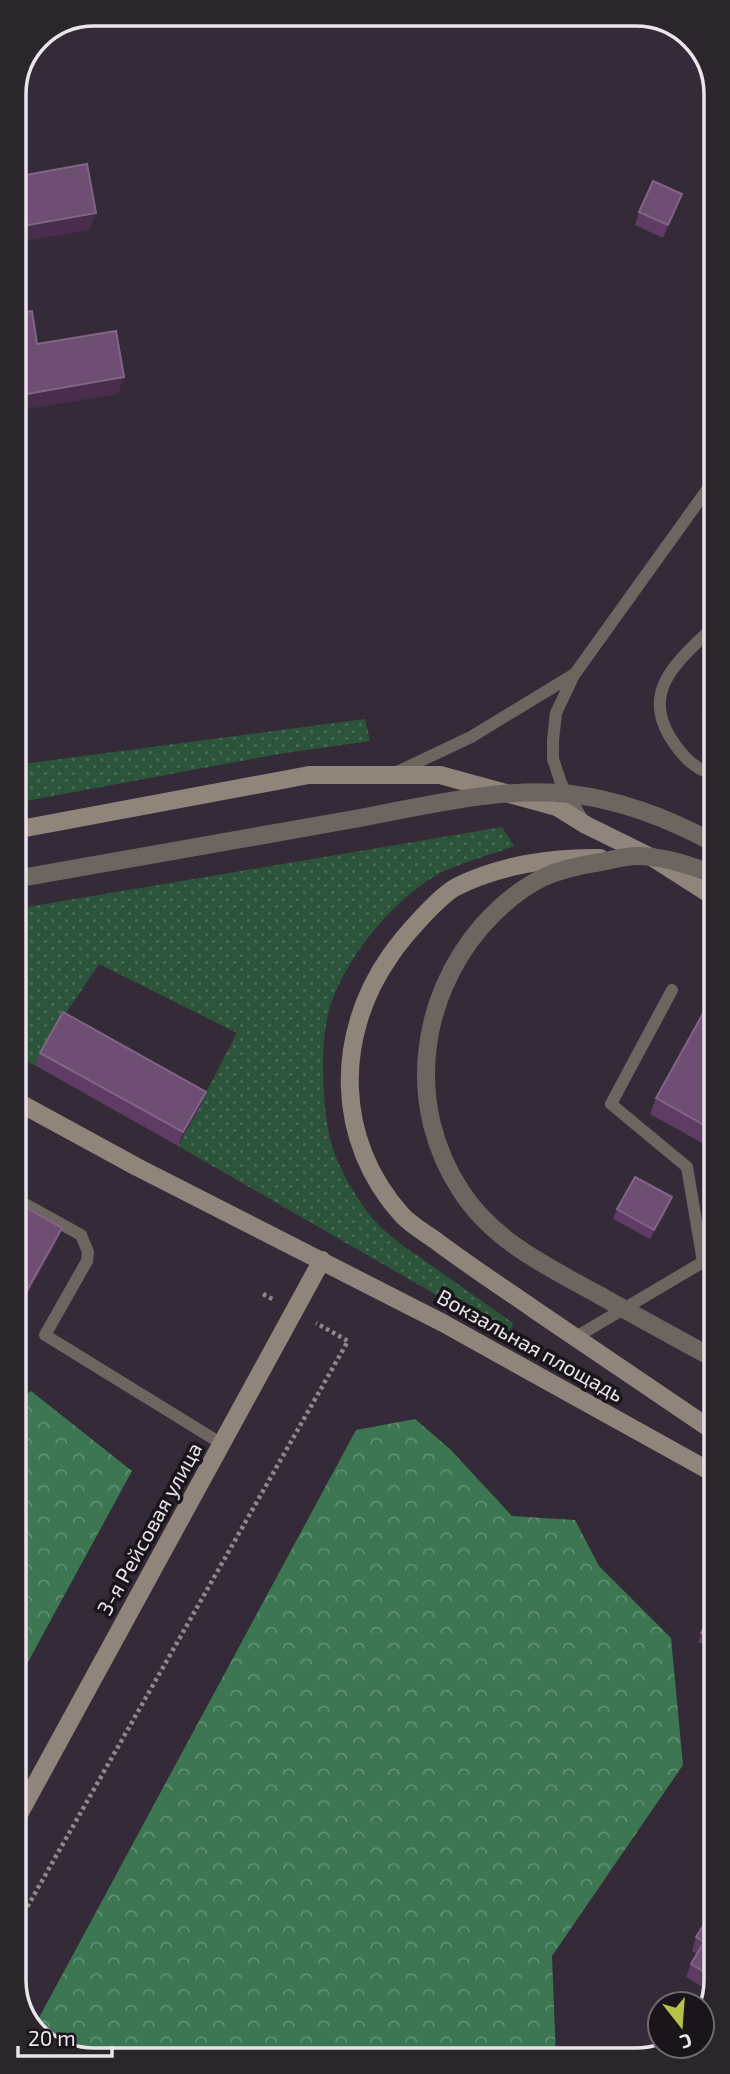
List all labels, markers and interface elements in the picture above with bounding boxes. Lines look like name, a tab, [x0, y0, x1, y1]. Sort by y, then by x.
street label: Вокзальная площадь	[433, 1283, 628, 1406]
street label: 3-я Рейсовая улица	[91, 1438, 207, 1619]
north arrow	[646, 1990, 716, 2060]
scale bar	[18, 2014, 112, 2058]
text: 20 m	[28, 2025, 76, 2050]
text: С	[677, 2029, 695, 2054]

